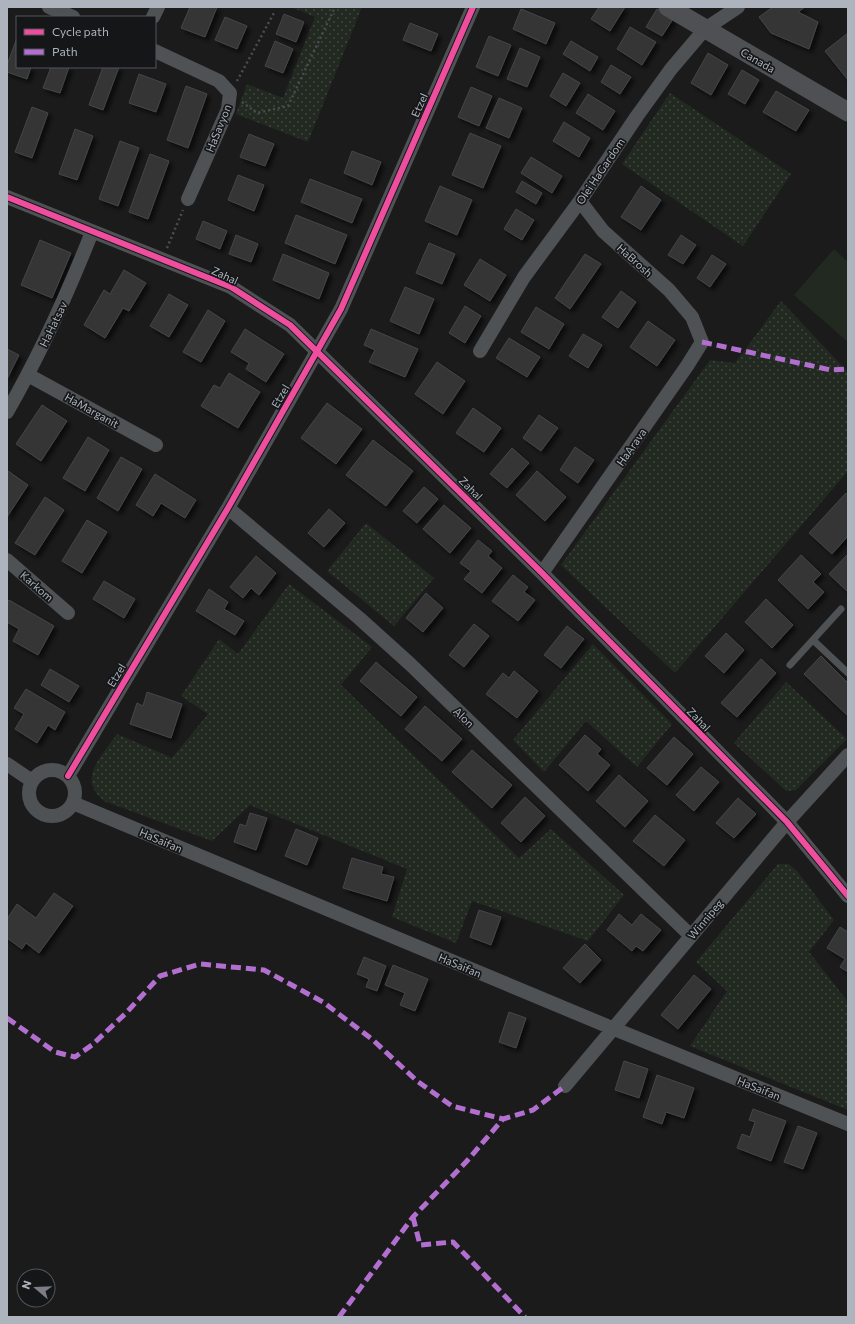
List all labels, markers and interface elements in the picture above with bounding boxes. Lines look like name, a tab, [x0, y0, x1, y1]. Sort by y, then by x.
legend	[16, 16, 156, 68]
text: Cycle path	[52, 24, 109, 38]
text: Path	[52, 44, 78, 58]
street label: Canada	[739, 45, 777, 75]
street label: Etzel	[408, 91, 430, 119]
street label: HaSavyon	[203, 102, 233, 154]
street label: Olei HaGardom	[573, 135, 627, 207]
street label: HaBrosh	[615, 241, 655, 279]
street label: Zahal	[210, 263, 240, 287]
street label: HaHatsav	[36, 299, 70, 349]
street label: Etzel	[268, 382, 292, 410]
street label: HaMarganit	[63, 390, 122, 430]
street label: HaArava	[613, 426, 649, 468]
street label: Zahal	[457, 474, 485, 502]
street label: Karkom	[18, 568, 56, 604]
street label: Etzel	[104, 661, 128, 689]
street label: Alon	[451, 704, 477, 730]
street label: Zahal	[685, 704, 713, 734]
street label: HaSaifan	[138, 825, 184, 855]
street label: Winnipeg	[685, 897, 725, 941]
street label: HaSaifan	[437, 950, 483, 980]
street label: HaSaifan	[736, 1073, 782, 1103]
north arrow	[16, 1268, 56, 1308]
text: N	[19, 1279, 34, 1291]

